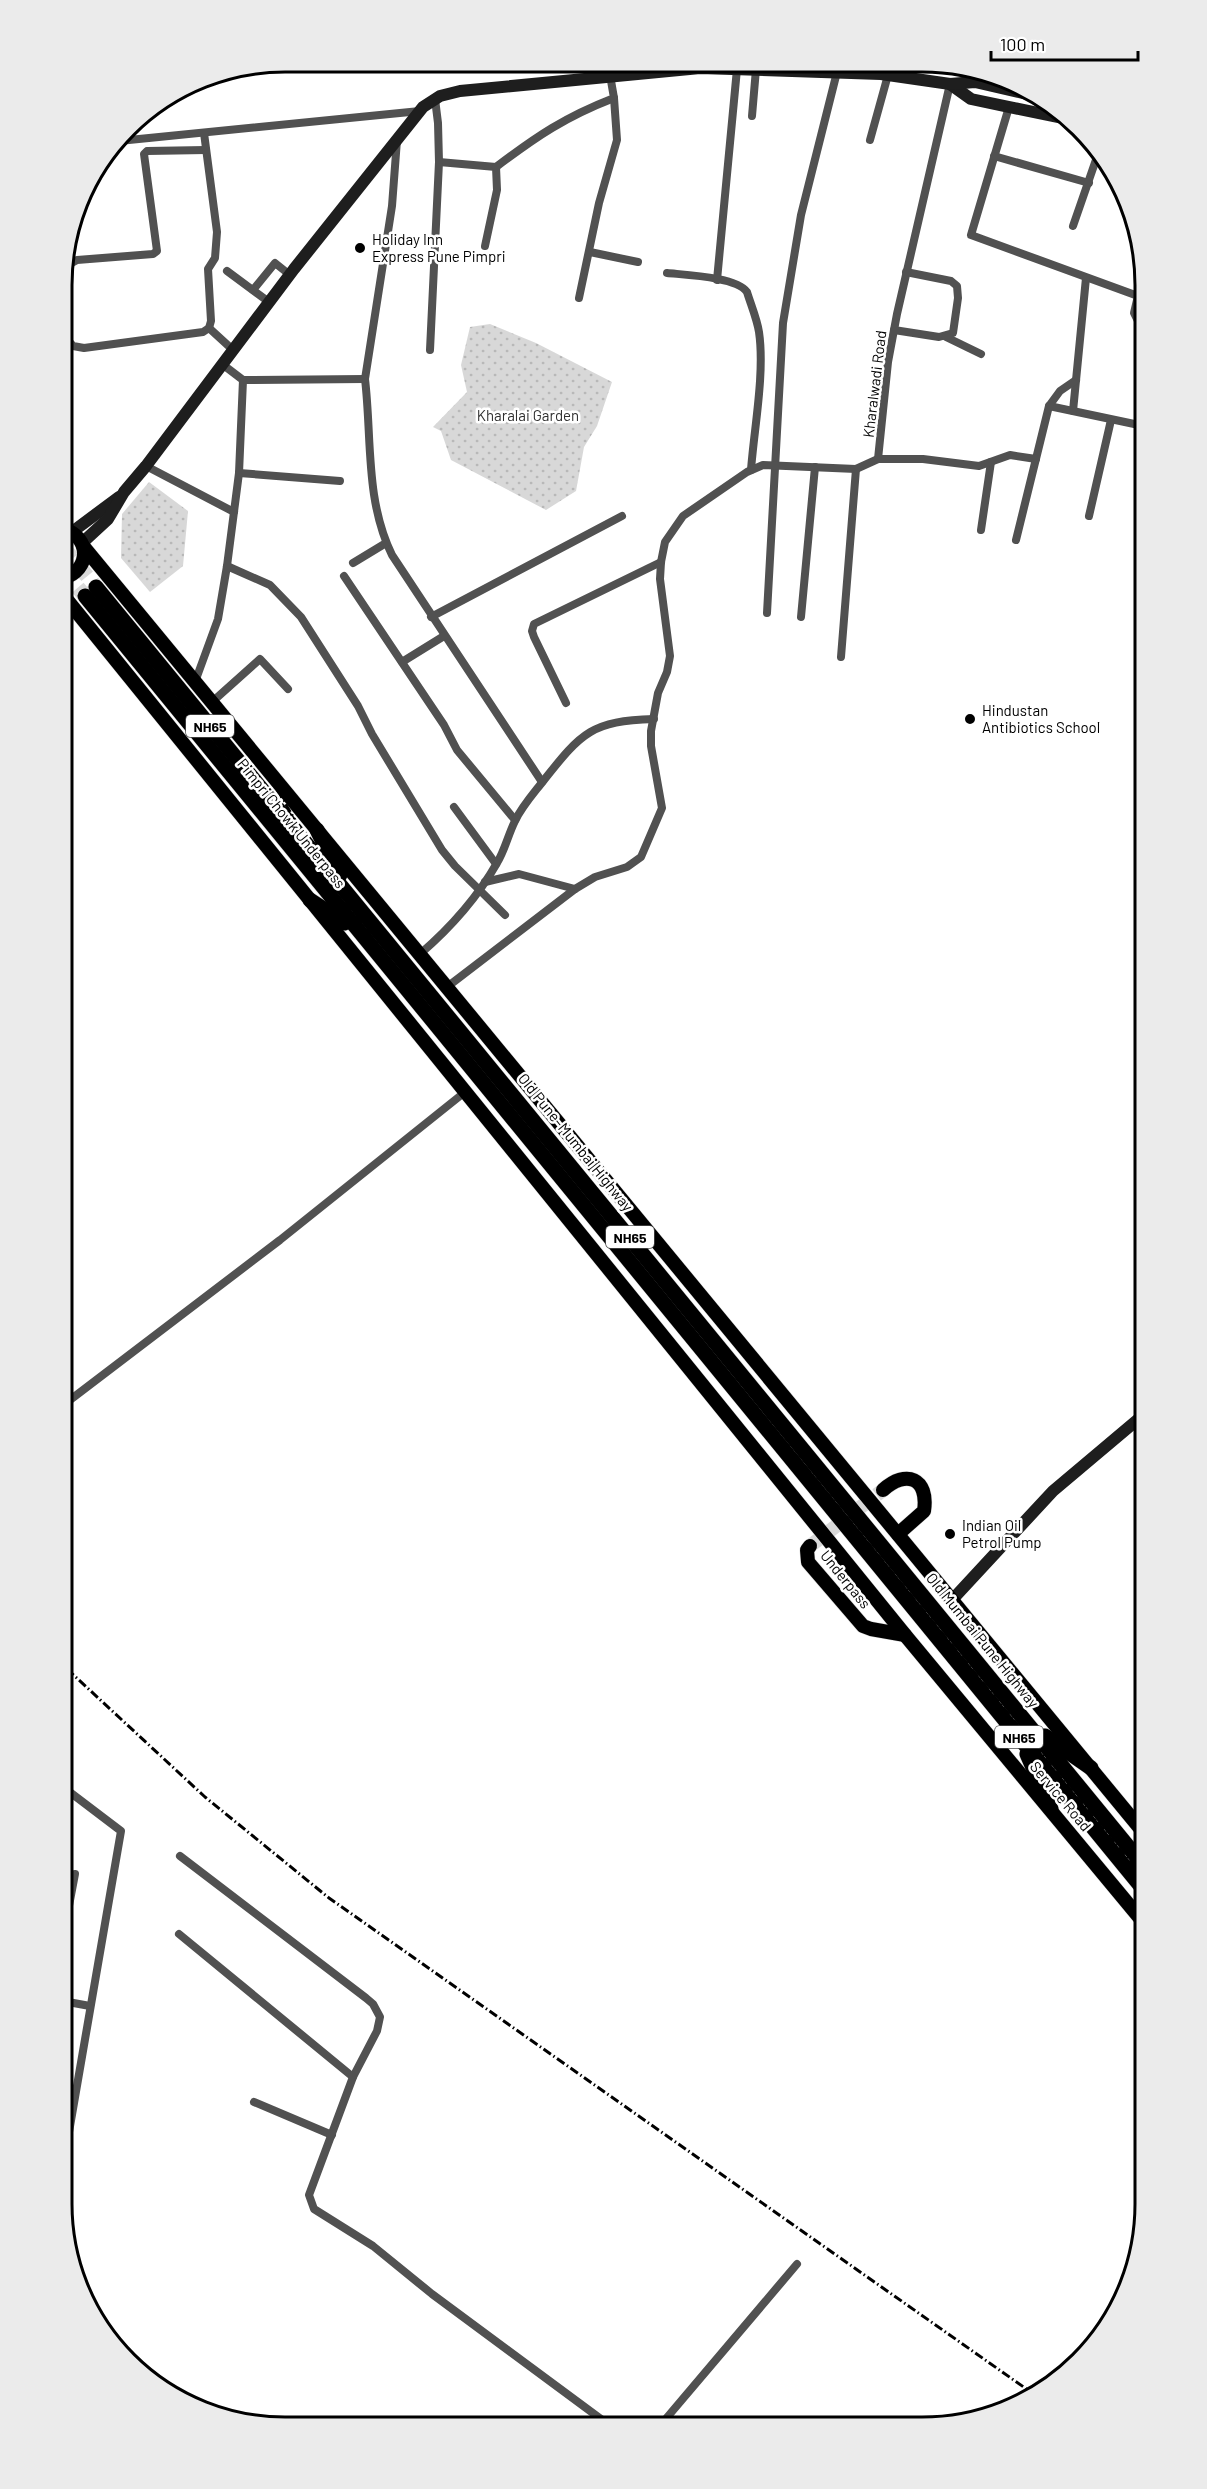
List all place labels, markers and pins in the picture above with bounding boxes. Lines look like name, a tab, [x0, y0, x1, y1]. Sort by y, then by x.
place label: Holiday Inn Express Pune Pimpri	[372, 230, 506, 265]
marker: Holiday Inn Express Pune Pimpri	[353, 241, 367, 255]
place label: Hindustan Antibiotics School	[982, 701, 1100, 736]
marker: Hindustan Antibiotics School	[963, 712, 977, 726]
place label: Indian Oil Petrol Pump	[962, 1516, 1042, 1551]
marker: Indian Oil Petrol Pump	[943, 1527, 957, 1541]

